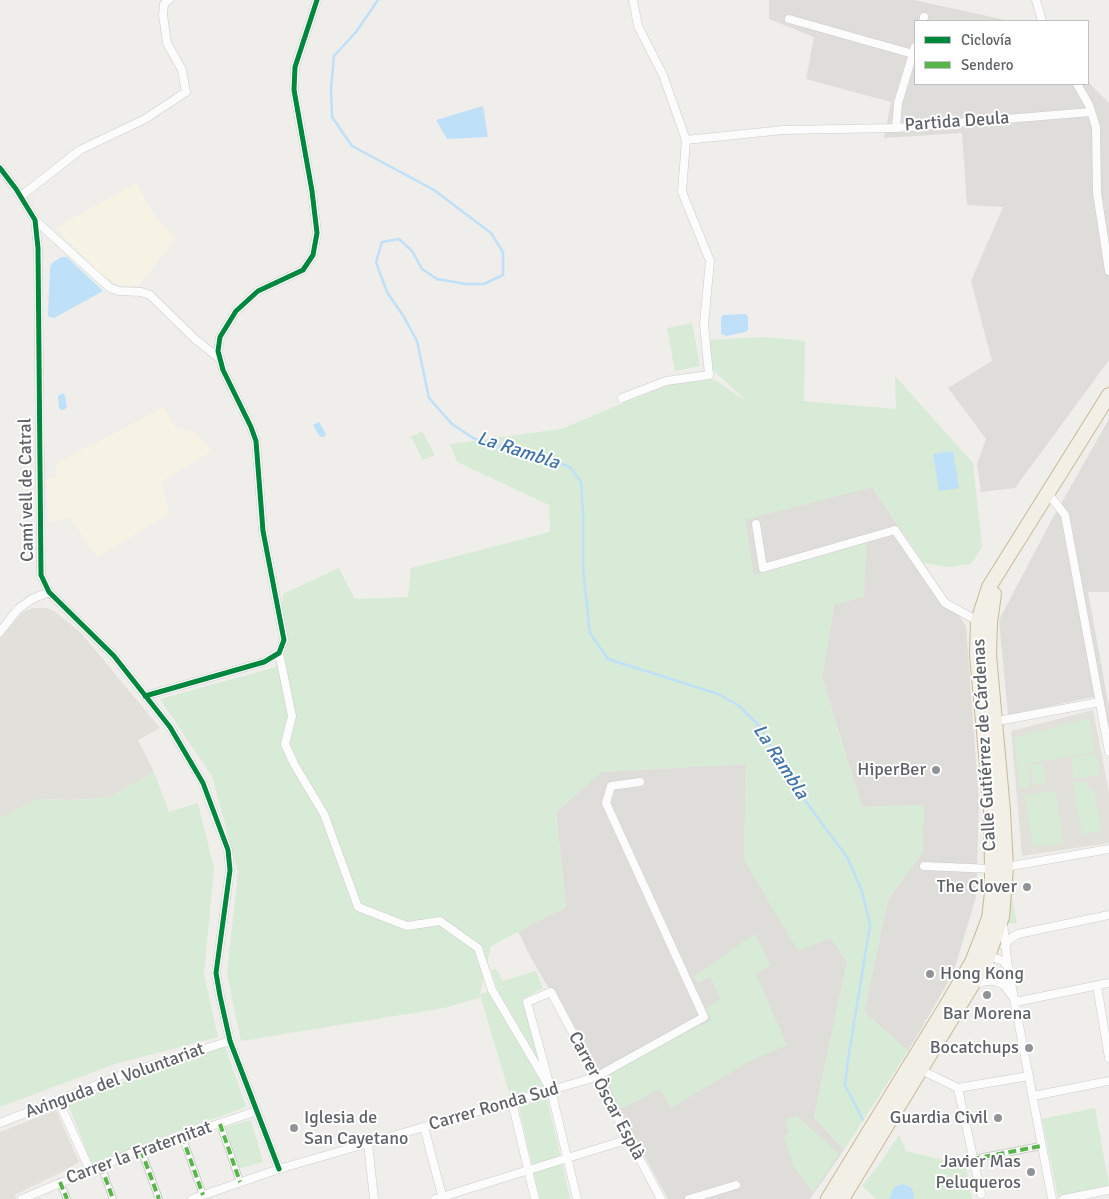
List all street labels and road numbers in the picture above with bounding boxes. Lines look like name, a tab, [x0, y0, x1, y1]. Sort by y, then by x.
street label: Partida Deula	[904, 108, 1010, 136]
street label: Camí vell de Catral	[15, 418, 39, 562]
street label: Calle Gutiérrez de Cárdenas	[969, 638, 1001, 852]
street label: Carrer Òscar Esplà	[563, 1028, 649, 1164]
street label: Avinguda del Voluntariat	[22, 1039, 208, 1123]
street label: Carrer Ronda Sud	[427, 1078, 561, 1136]
street label: Carrer la Fraternitat	[63, 1117, 215, 1189]

